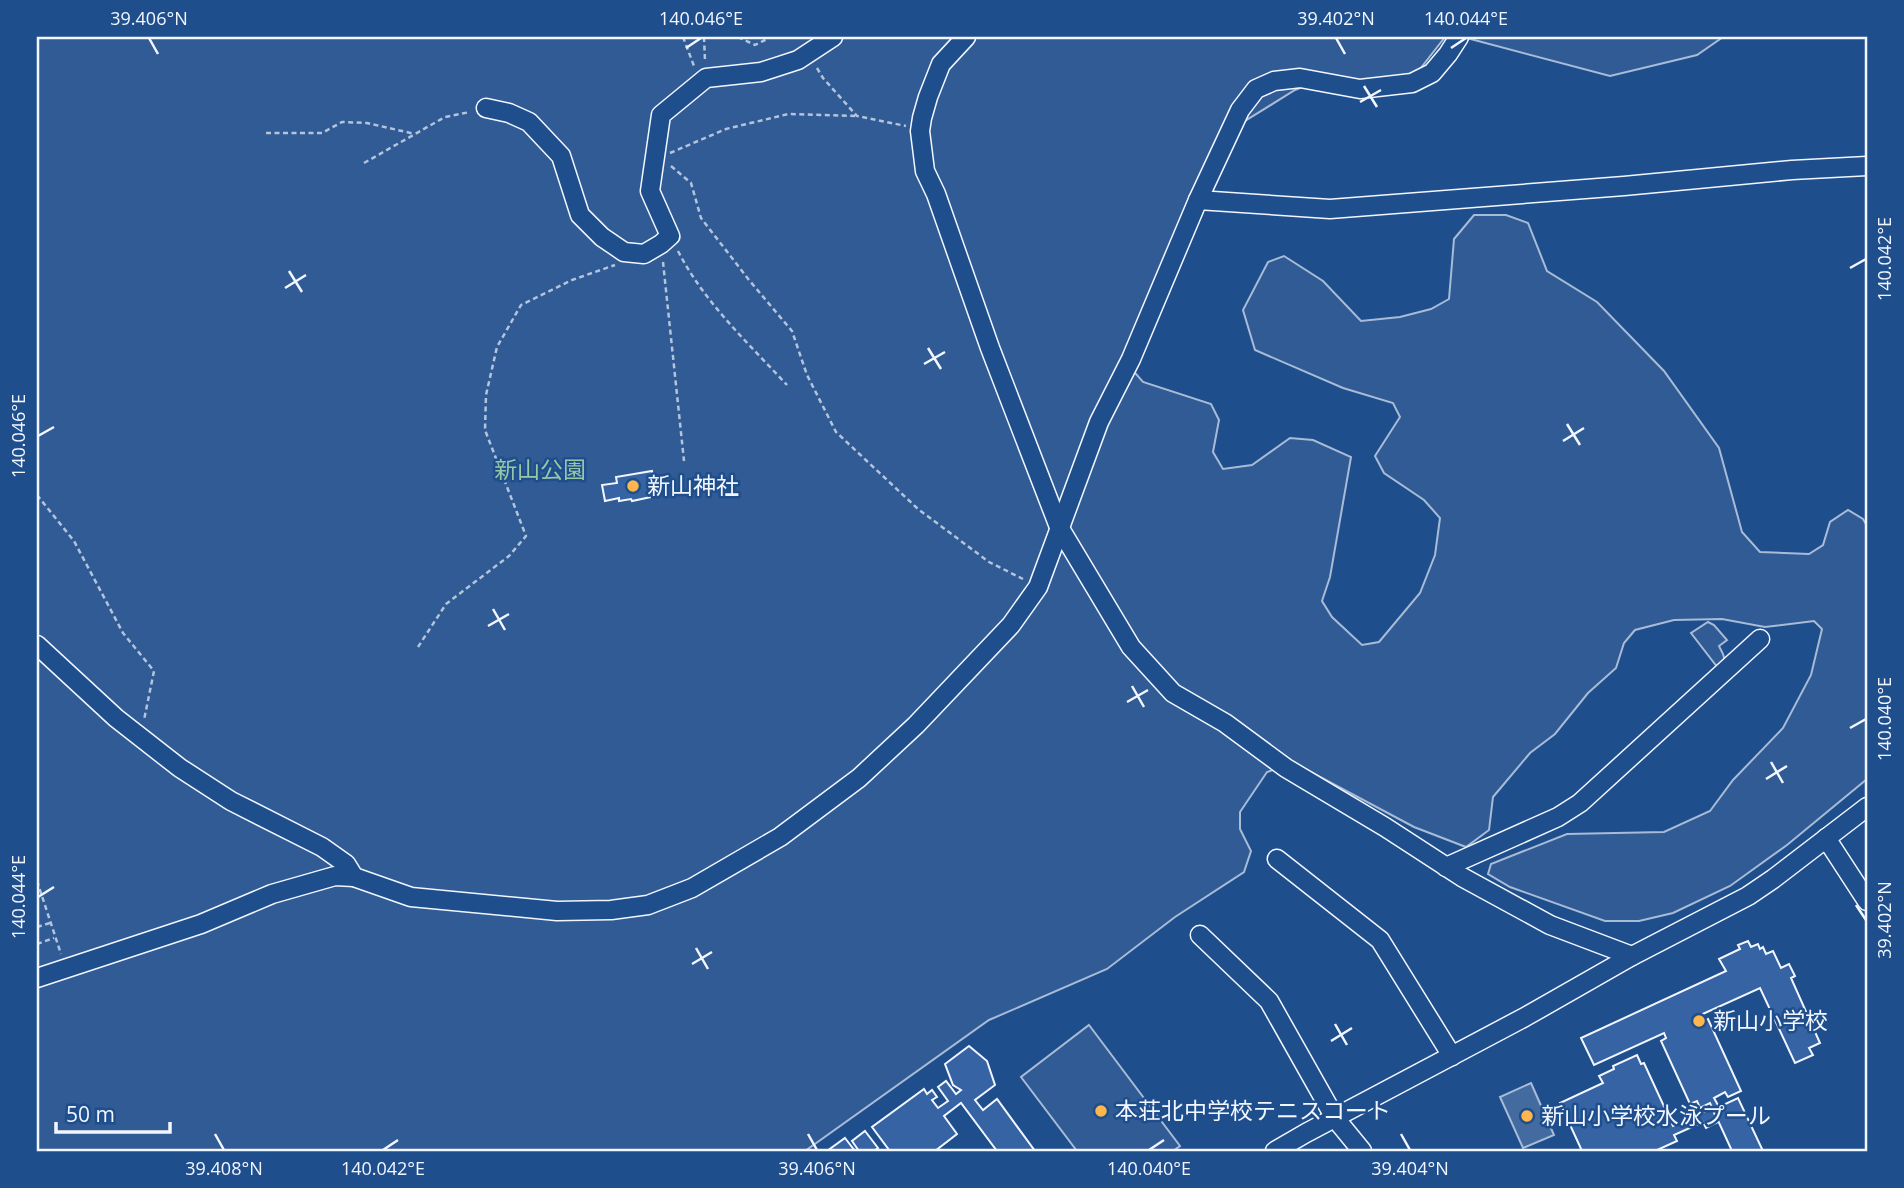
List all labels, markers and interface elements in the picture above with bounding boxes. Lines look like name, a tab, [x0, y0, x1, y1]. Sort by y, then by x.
text: 39.406°N	[110, 6, 188, 30]
text: 140.046°E	[659, 6, 743, 30]
text: 39.402°N	[1297, 6, 1375, 30]
text: 140.044°E	[1424, 6, 1508, 30]
text: 140.042°E	[1872, 217, 1896, 301]
text: 140.046°E	[6, 394, 30, 478]
park label: 新山公園	[494, 453, 586, 485]
place label: 新山神社	[647, 469, 739, 501]
marker: 新山神社	[625, 478, 641, 494]
text: 140.040°E	[1872, 677, 1896, 761]
text: 140.044°E	[6, 855, 30, 939]
text: 39.402°N	[1872, 881, 1896, 959]
place label: 新山小学校	[1713, 1004, 1828, 1036]
marker: 新山小学校	[1691, 1013, 1707, 1029]
scale bar	[56, 1090, 170, 1134]
place label: 本荘北中学校テニスコート	[1115, 1094, 1391, 1126]
place label: 新山小学校水泳プール	[1541, 1099, 1771, 1131]
text: 50 m	[66, 1100, 115, 1128]
marker: 本荘北中学校テニスコート	[1093, 1103, 1109, 1119]
marker: 新山小学校水泳プール	[1519, 1108, 1535, 1124]
text: 39.408°N	[185, 1156, 263, 1180]
text: 140.042°E	[341, 1156, 425, 1180]
text: 39.406°N	[778, 1156, 856, 1180]
text: 140.040°E	[1107, 1156, 1191, 1180]
text: 39.404°N	[1371, 1156, 1449, 1180]

